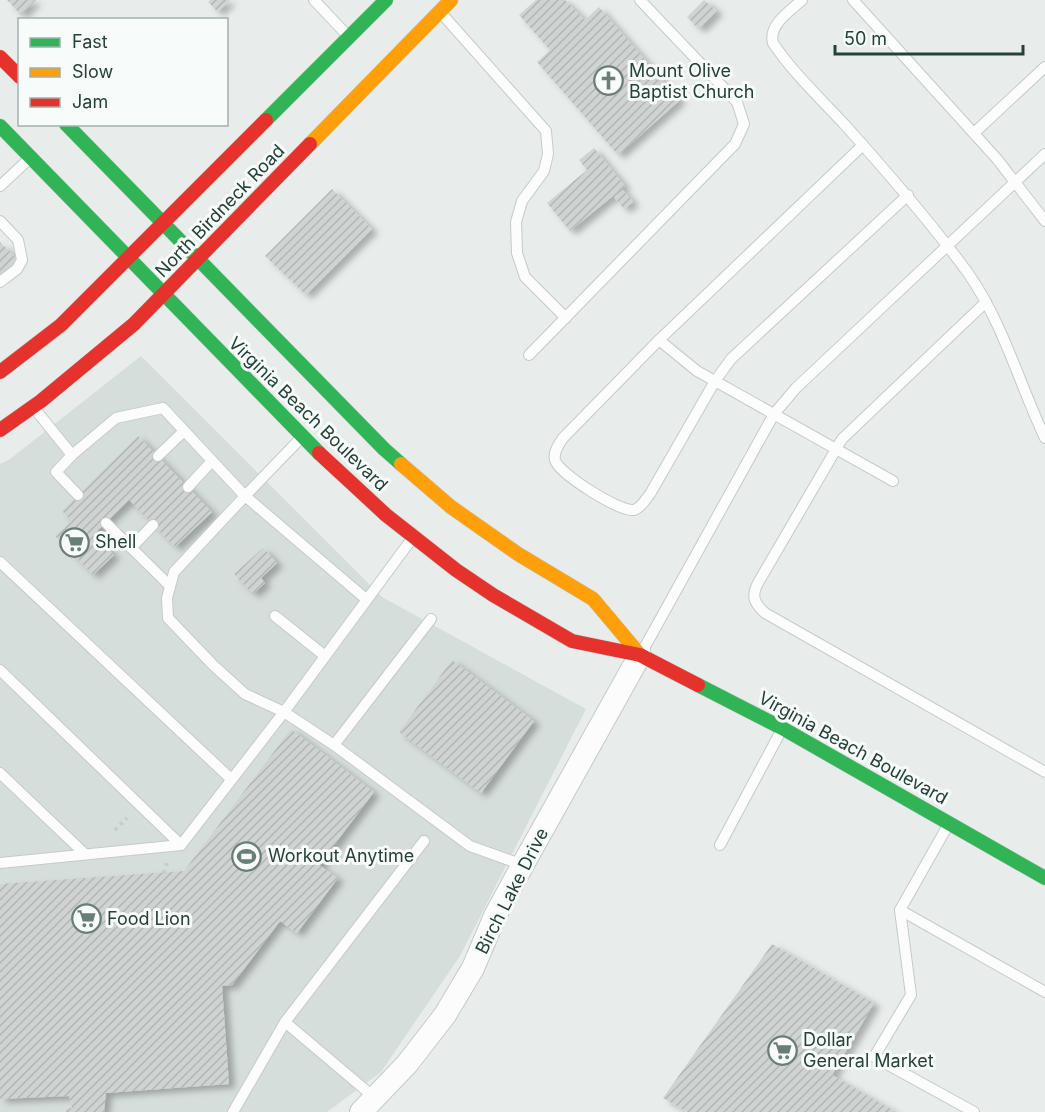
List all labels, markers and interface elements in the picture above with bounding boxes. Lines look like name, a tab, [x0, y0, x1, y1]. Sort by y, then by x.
legend	[18, 18, 228, 126]
scale bar	[835, 18, 1022, 56]
text: 50 m	[844, 28, 887, 49]
text: Fast	[72, 31, 108, 52]
place label: Mount Olive Baptist Church	[629, 60, 754, 102]
text: Slow	[72, 61, 113, 82]
church icon: Mount Olive Baptist Church	[592, 65, 624, 97]
text: Jam	[72, 91, 108, 112]
street label: North Birdneck Road	[151, 140, 288, 281]
street label: Virginia Beach Boulevard	[225, 332, 392, 495]
supermarket icon: Shell	[58, 526, 90, 558]
place label: Shell	[95, 531, 136, 552]
street label: Virginia Beach Boulevard	[755, 687, 951, 808]
street label: Birch Lake Drive	[471, 824, 552, 957]
sports icon: Workout Anytime	[231, 840, 263, 872]
place label: Workout Anytime	[268, 845, 414, 866]
supermarket icon: Food Lion	[70, 903, 102, 935]
place label: Food Lion	[107, 908, 191, 929]
place label: Dollar General Market	[803, 1029, 934, 1071]
supermarket icon: Dollar General Market	[766, 1034, 798, 1066]

